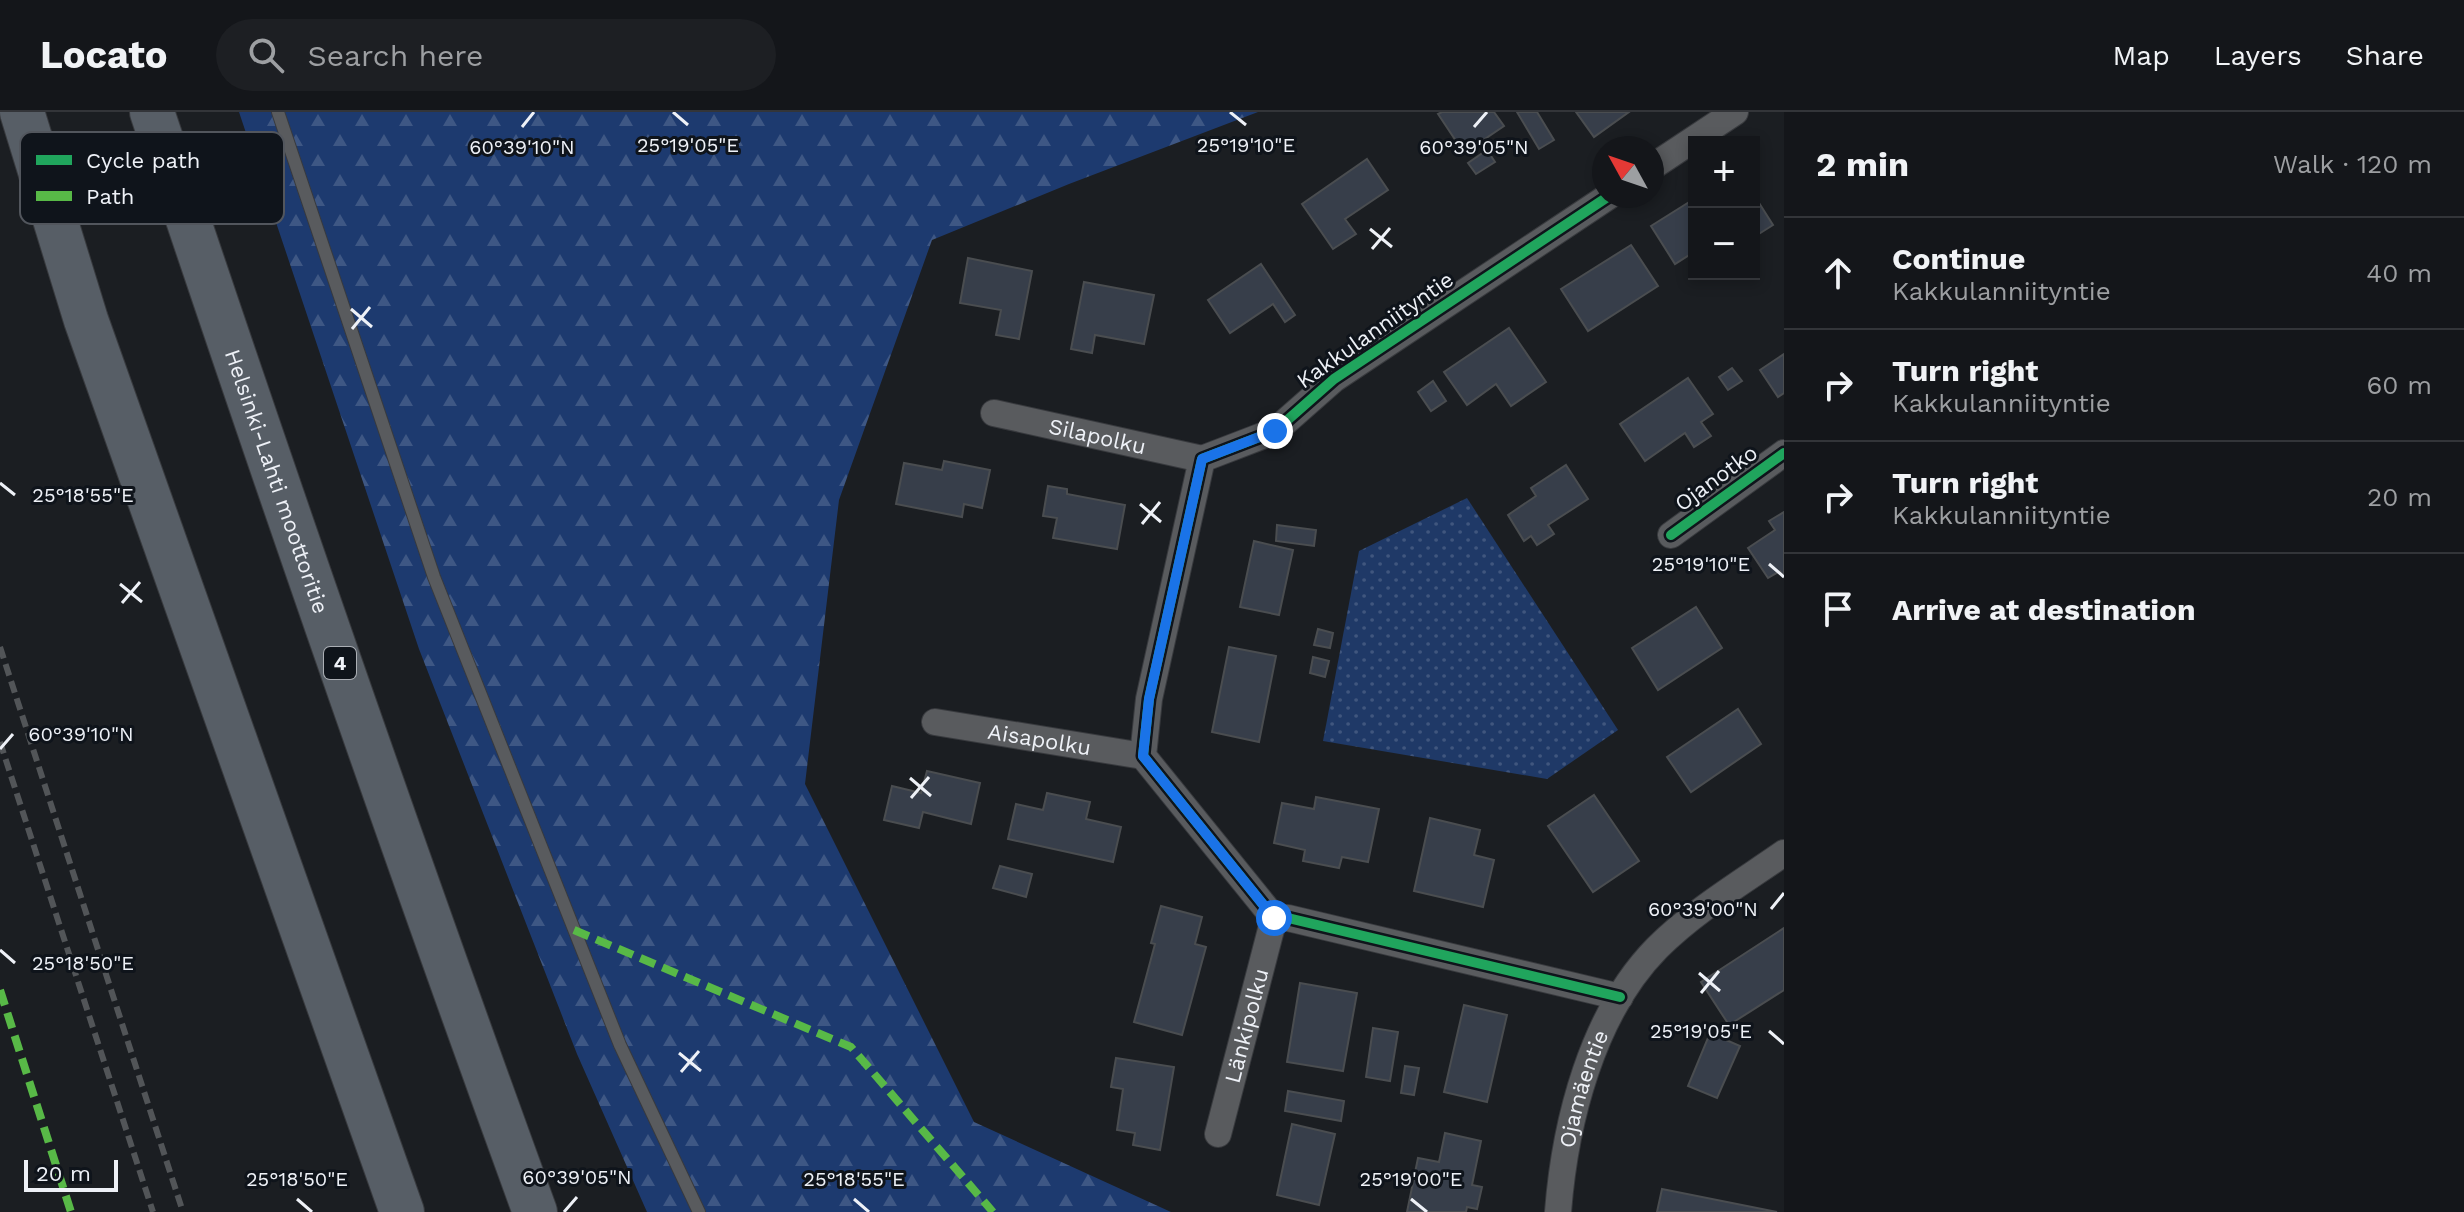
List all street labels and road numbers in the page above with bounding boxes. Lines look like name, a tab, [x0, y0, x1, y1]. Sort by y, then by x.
street label: Kakkulanniityntie	[1292, 267, 1458, 393]
street label: Helsinki-Lahti moottoritie	[220, 346, 334, 617]
street label: Silapolku	[1047, 413, 1148, 459]
street label: Ojanotko	[1670, 440, 1762, 516]
road number: 4	[324, 647, 356, 679]
street label: Aisapolku	[986, 718, 1093, 760]
street label: Länkipolku	[1219, 966, 1273, 1086]
street label: Ojamäentie	[1554, 1026, 1613, 1150]

